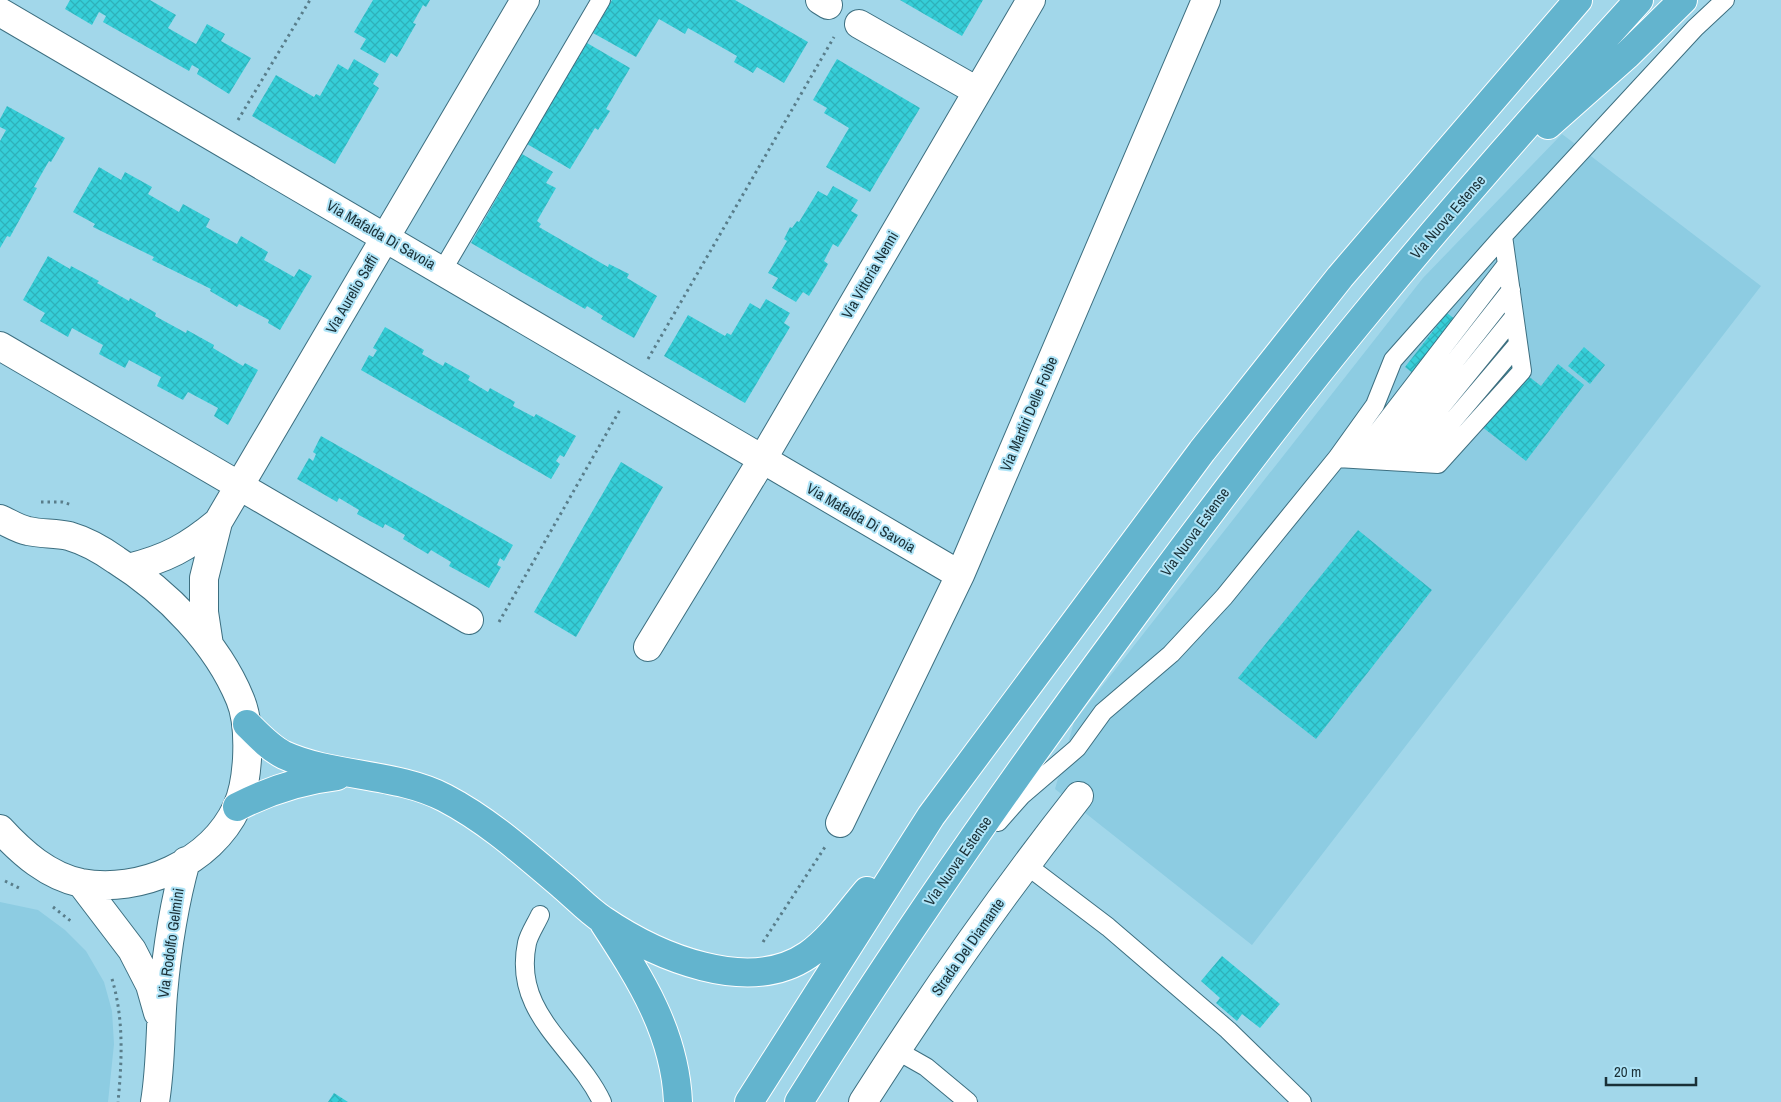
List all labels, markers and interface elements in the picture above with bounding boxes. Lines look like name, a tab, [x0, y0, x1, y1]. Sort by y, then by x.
street label: Via Nuova Estense	[1405, 170, 1490, 263]
street label: Via Mafalda Di Savoia	[323, 195, 440, 274]
street label: Via Vittoria Nenni	[836, 227, 903, 322]
street label: Via Aurelio Saffi	[320, 250, 383, 337]
street label: Via Martiri Delle Foibe	[995, 353, 1062, 474]
street label: Via Mafalda Di Savoia	[803, 478, 920, 557]
street label: Via Nuova Estense	[1155, 483, 1234, 580]
street label: Via Nuova Estense	[919, 812, 996, 910]
street label: Via Rodolfo Gelmini	[152, 887, 189, 999]
street label: Strada Del Diamante	[926, 894, 1009, 1000]
scale bar	[1606, 1054, 1696, 1086]
text: 20 m	[1614, 1061, 1641, 1082]

